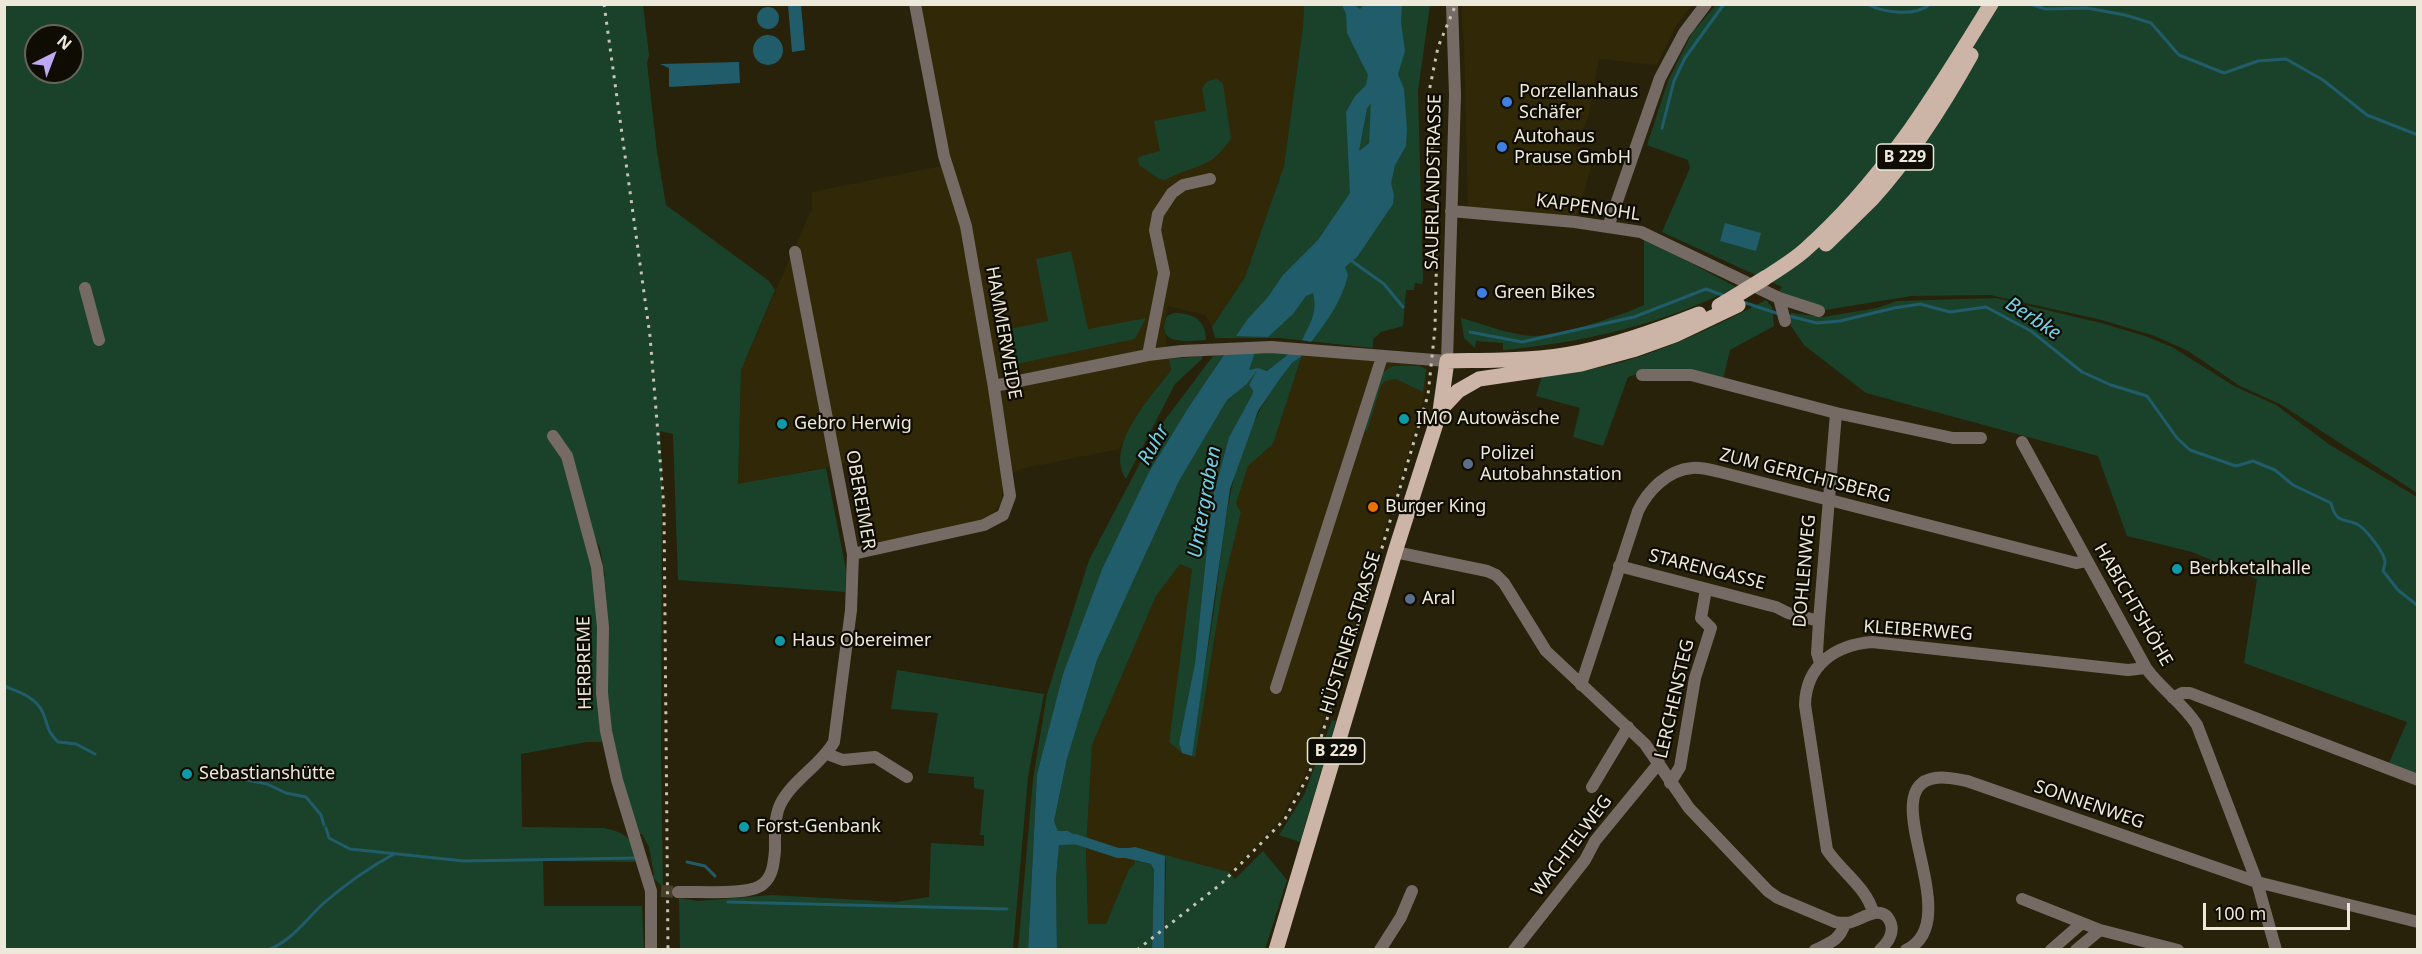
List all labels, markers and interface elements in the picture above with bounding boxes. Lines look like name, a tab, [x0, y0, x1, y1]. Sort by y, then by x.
north arrow	[24, 24, 84, 84]
text: N	[53, 30, 77, 55]
place label: Porzellanhaus Schäfer	[1519, 81, 1638, 124]
street label: SAUERLANDSTRASSE	[1422, 94, 1446, 270]
marker: Porzellanhaus Schäfer	[1500, 95, 1514, 109]
place label: Autohaus Prause GmbH	[1514, 126, 1631, 168]
marker: Autohaus Prause GmbH	[1495, 140, 1509, 154]
road number: B 229	[1876, 144, 1934, 170]
street label: KAPPENOHL	[1535, 190, 1641, 226]
street label: HAMMERWEIDE	[981, 265, 1025, 401]
place label: Green Bikes	[1494, 282, 1595, 304]
marker: Green Bikes	[1475, 286, 1489, 300]
water label: Berbke	[2001, 292, 2065, 346]
place label: IMO Autowäsche	[1416, 408, 1560, 430]
marker: IMO Autowäsche	[1397, 412, 1411, 426]
place label: Gebro Herwig	[794, 413, 912, 435]
marker: Gebro Herwig	[775, 417, 789, 431]
water label: Ruhr	[1133, 421, 1175, 469]
place label: Polizei Autobahnstation	[1480, 443, 1622, 486]
water label: Untergraben	[1183, 444, 1227, 560]
street label: ZUM GERICHTSBERG	[1717, 444, 1893, 508]
street label: OBEREIMER	[841, 449, 879, 551]
marker: Polizei Autobahnstation	[1461, 457, 1475, 471]
place label: Burger King	[1385, 496, 1486, 518]
marker: Burger King	[1366, 500, 1380, 514]
street label: DOHLENWEG	[1789, 514, 1821, 628]
street label: HABICHTSHÖHE	[2089, 540, 2177, 670]
street label: STARENGASSE	[1646, 545, 1768, 595]
street label: HÜSTENER STRASSE	[1316, 549, 1386, 717]
place label: Berbketalhalle	[2189, 558, 2311, 580]
marker: Berbketalhalle	[2170, 562, 2184, 576]
place label: Aral	[1422, 588, 1455, 610]
marker: Aral	[1403, 592, 1417, 606]
street label: HERBREME	[573, 616, 597, 710]
street label: KLEIBERWEG	[1863, 616, 1973, 646]
place label: Haus Obereimer	[792, 630, 931, 652]
marker: Haus Obereimer	[773, 634, 787, 648]
street label: LERCHENSTEG	[1651, 637, 1699, 761]
road number: B 229	[1308, 738, 1364, 764]
place label: Sebastianshütte	[199, 763, 335, 785]
marker: Sebastianshütte	[180, 767, 194, 781]
street label: SONNENWEG	[2031, 776, 2147, 834]
street label: WACHTELWEG	[1527, 791, 1617, 901]
place label: Forst-Genbank	[756, 816, 881, 838]
marker: Forst-Genbank	[737, 820, 751, 834]
scale bar	[2206, 891, 2353, 929]
text: 100 m	[2214, 901, 2266, 925]

